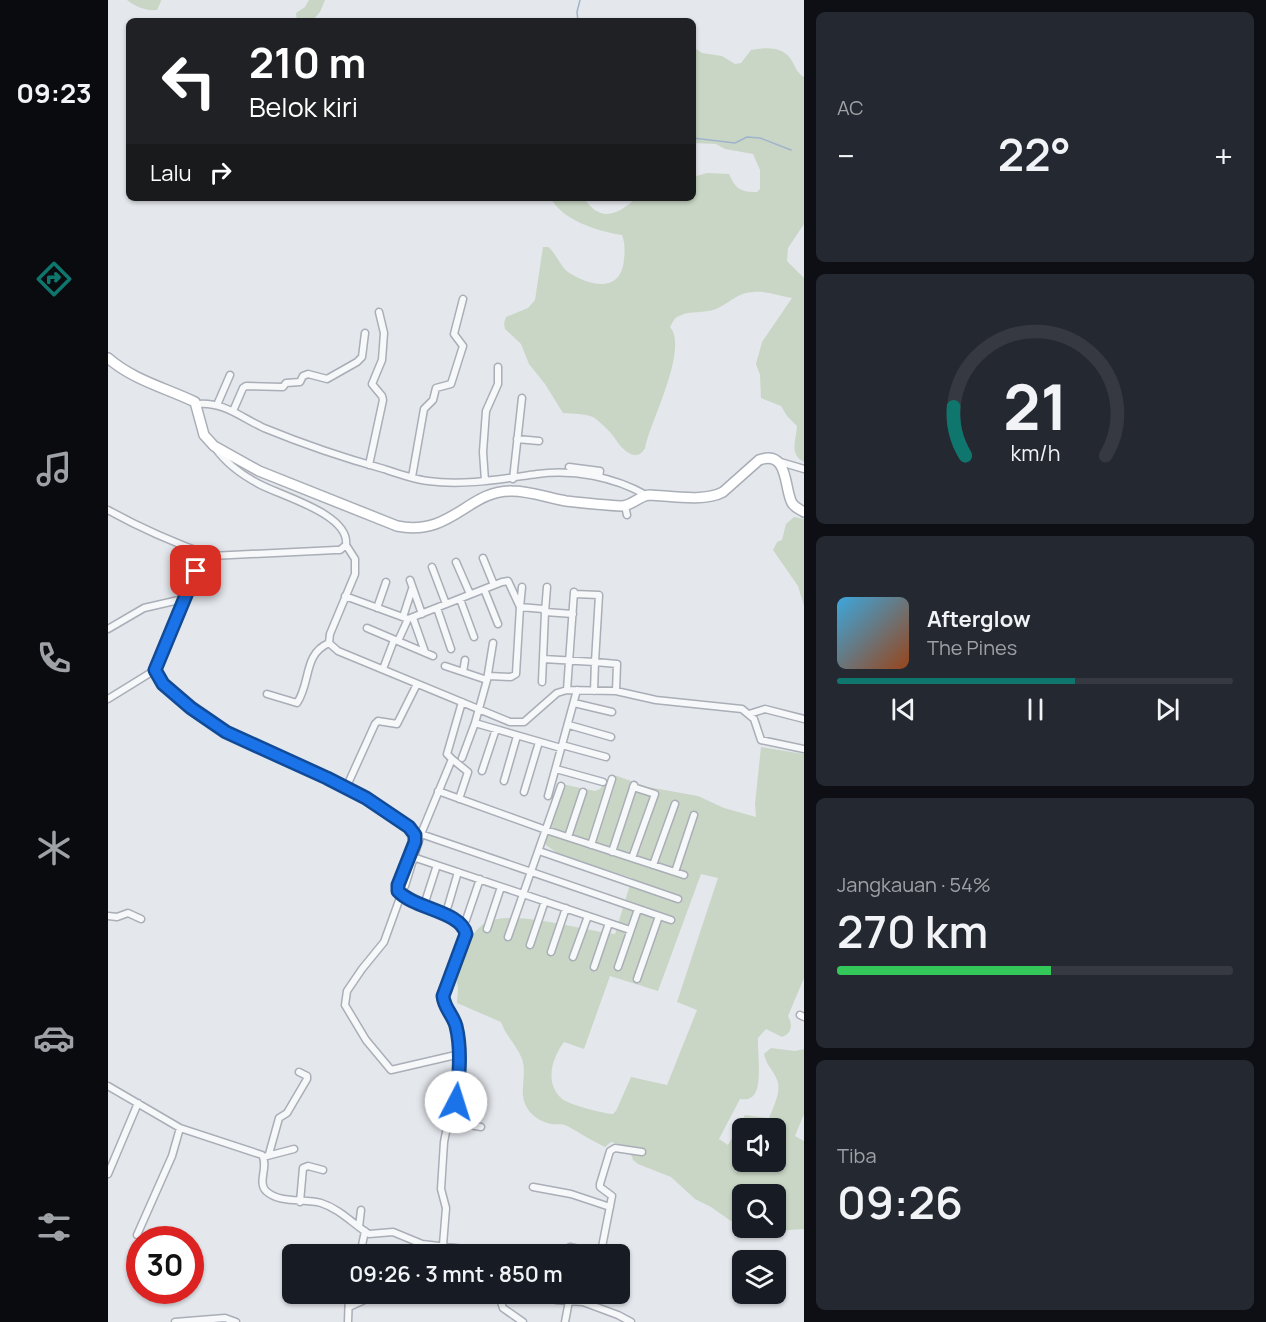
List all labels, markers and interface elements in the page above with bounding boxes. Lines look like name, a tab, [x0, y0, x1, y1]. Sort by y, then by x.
text: 210 m	[249, 33, 366, 91]
icon: left	[150, 42, 228, 120]
text: 09:23	[16, 74, 92, 111]
text: Belok kiri	[249, 88, 358, 125]
text: AC	[837, 94, 864, 121]
text: 22°	[998, 123, 1071, 185]
text: −	[837, 133, 855, 178]
text: +	[1214, 133, 1233, 178]
icon: right	[204, 156, 237, 189]
text: Lalu	[150, 158, 192, 188]
icon: directions	[33, 258, 75, 300]
text: 21	[1003, 363, 1067, 449]
text: km/h	[1010, 438, 1060, 467]
icon: music	[33, 448, 75, 490]
pin	[170, 545, 221, 596]
icon: arrive	[179, 554, 212, 587]
text: Afterglow	[927, 604, 1031, 634]
text: The Pines	[927, 634, 1017, 661]
icon: phone	[33, 637, 75, 679]
icon: previous	[887, 693, 920, 726]
icon: pause	[1019, 693, 1052, 726]
icon: next	[1151, 693, 1184, 726]
icon: climate	[33, 827, 75, 869]
text: Jangkauan · 54%	[837, 871, 991, 898]
text: 270 km	[837, 900, 988, 962]
icon: car	[33, 1017, 75, 1059]
position arrow	[424, 1070, 488, 1134]
map controls	[732, 1118, 786, 1304]
button: sound	[732, 1118, 786, 1172]
text: Tiba	[837, 1142, 877, 1169]
text: 09:26	[837, 1171, 963, 1233]
button: search	[732, 1184, 786, 1238]
icon: filters	[33, 1206, 75, 1248]
speed limit sign: 30	[126, 1226, 204, 1304]
button: layers	[732, 1250, 786, 1304]
text: 09:26 · 3 mnt · 850 m	[349, 1259, 563, 1289]

